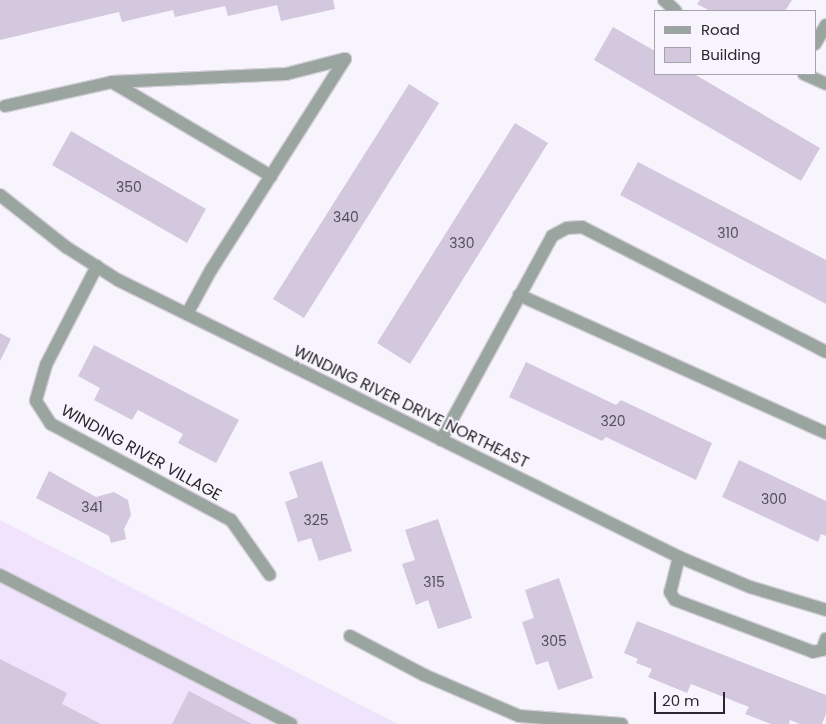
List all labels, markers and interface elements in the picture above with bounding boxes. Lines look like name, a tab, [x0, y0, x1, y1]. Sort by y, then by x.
legend	[654, 10, 816, 75]
text: Road	[701, 19, 740, 40]
text: Building	[701, 44, 761, 65]
house number: 350	[116, 179, 142, 195]
house number: 340	[333, 209, 359, 225]
house number: 310	[717, 225, 739, 241]
house number: 330	[449, 235, 475, 251]
street label: WINDING RIVER DRIVE NORTHEAST	[290, 342, 532, 472]
street label: WINDING RIVER VILLAGE	[57, 401, 225, 505]
house number: 320	[600, 413, 626, 429]
house number: 300	[761, 491, 787, 507]
house number: 341	[81, 499, 103, 515]
house number: 325	[303, 512, 329, 528]
house number: 315	[423, 574, 445, 590]
house number: 305	[541, 633, 567, 649]
scale bar	[656, 682, 727, 714]
text: 20 m	[662, 690, 700, 711]

